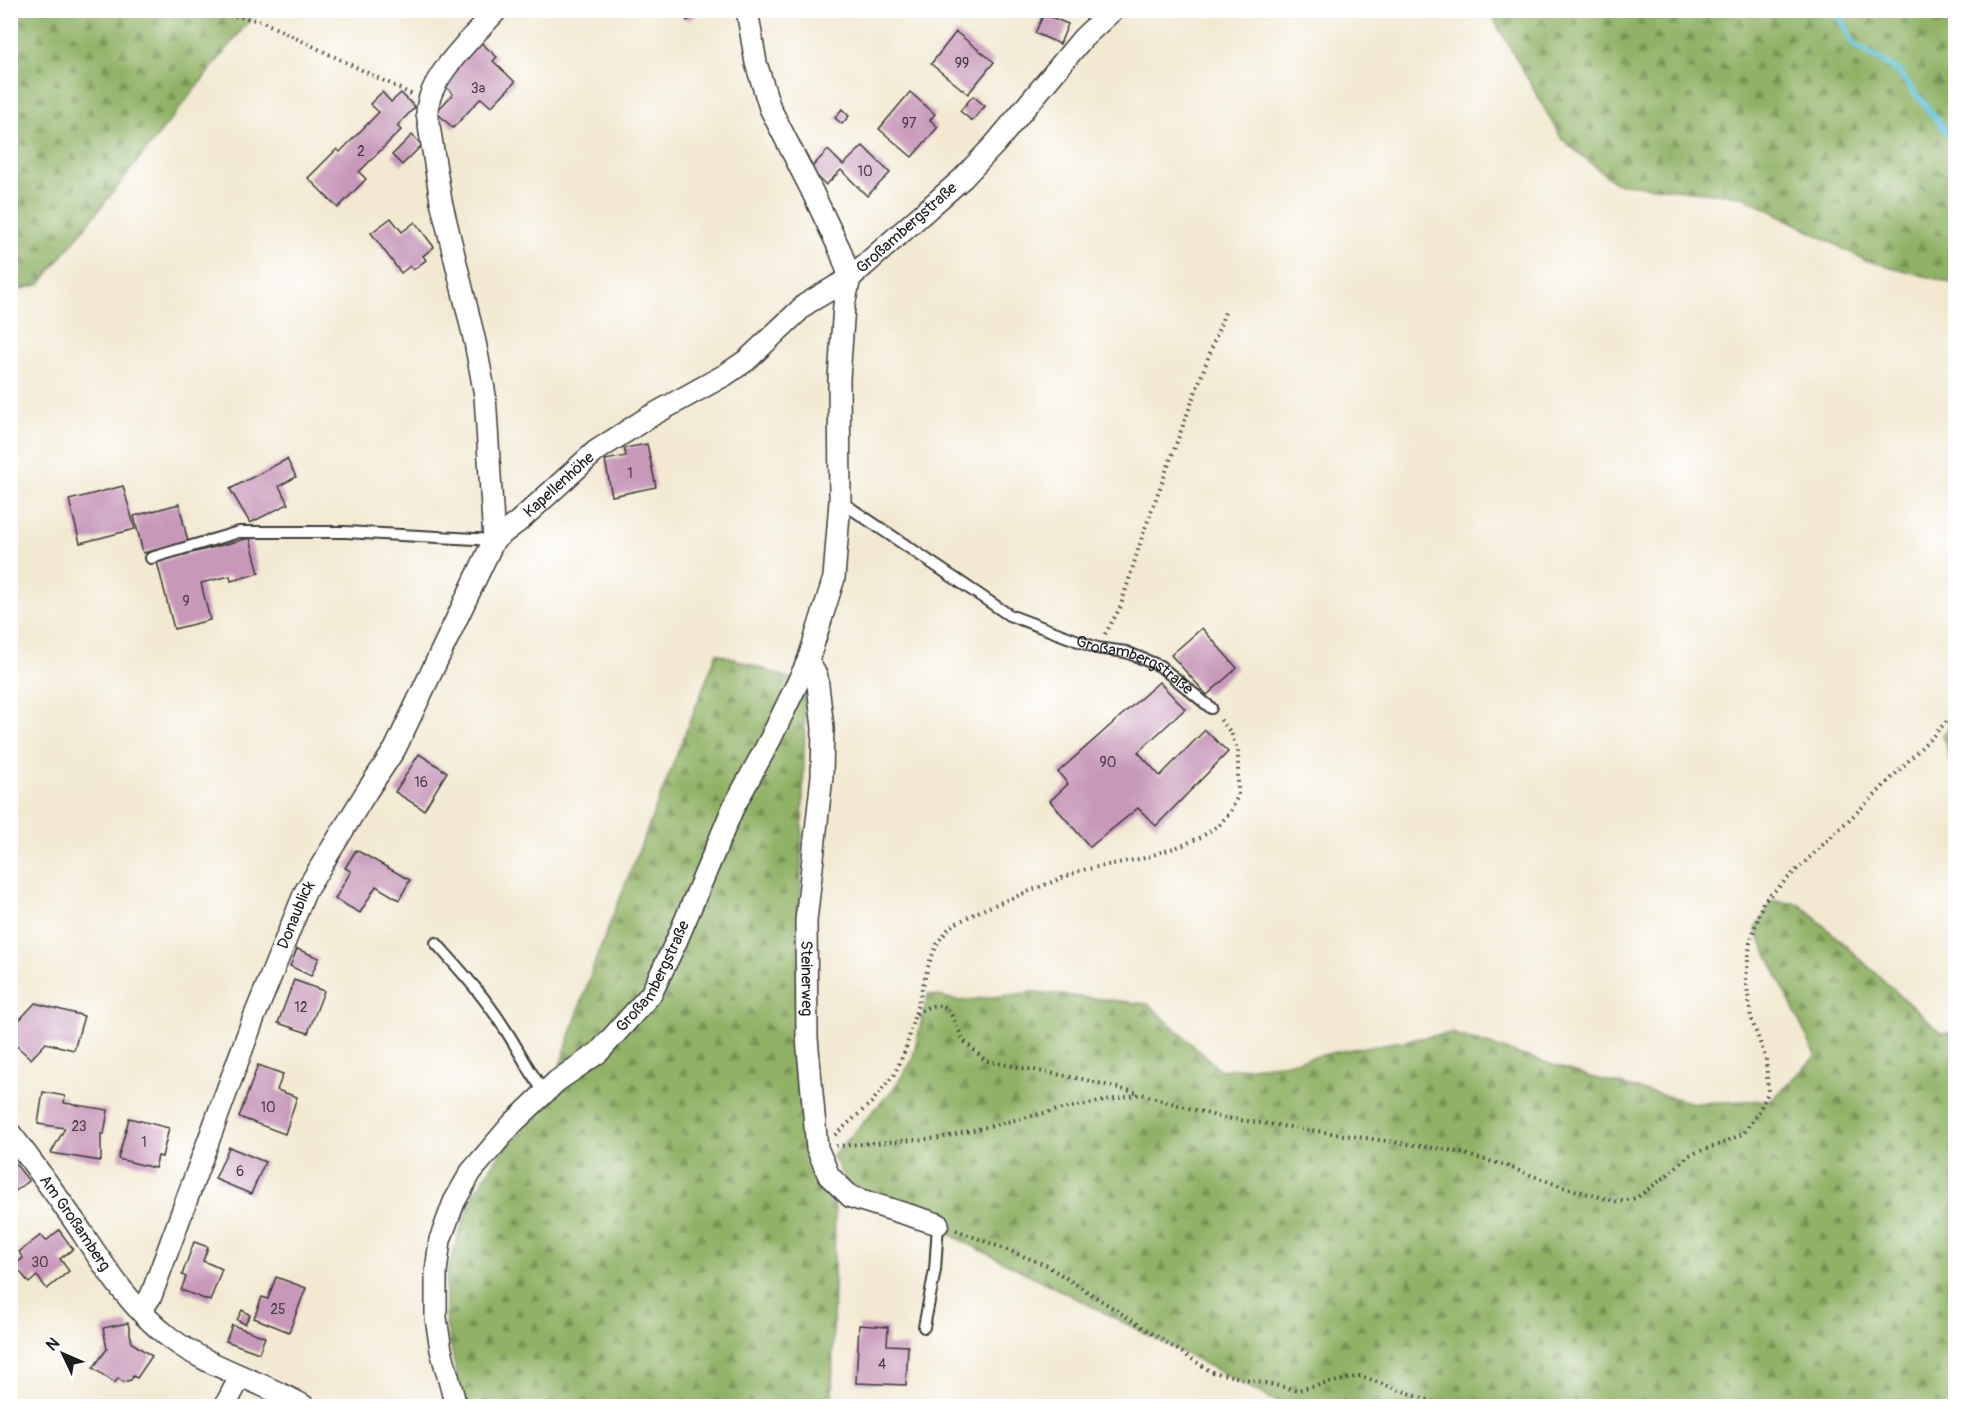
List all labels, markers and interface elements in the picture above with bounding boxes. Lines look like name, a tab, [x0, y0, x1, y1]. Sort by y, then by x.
house number: 99	[955, 55, 969, 72]
house number: 3a	[471, 80, 485, 97]
house number: 97	[902, 115, 917, 132]
house number: 2	[357, 143, 365, 160]
house number: 10	[857, 163, 873, 180]
street label: Großambergstraße	[852, 178, 961, 278]
street label: Kapellenhöhe	[519, 447, 598, 522]
house number: 1	[627, 465, 633, 482]
house number: 9	[182, 593, 190, 610]
street label: Großambergstraße	[1073, 631, 1197, 699]
house number: 90	[1100, 754, 1116, 771]
house number: 16	[414, 774, 428, 791]
street label: Donaublick	[273, 877, 320, 952]
street label: Großambergstraße	[612, 917, 694, 1036]
street label: Steinerweg	[796, 940, 817, 1016]
house number: 12	[294, 999, 308, 1016]
house number: 10	[260, 1099, 276, 1116]
house number: 23	[71, 1118, 87, 1135]
house number: 1	[141, 1134, 147, 1151]
house number: 6	[236, 1163, 244, 1180]
street label: Am Großamberg	[35, 1171, 115, 1275]
house number: 30	[31, 1254, 49, 1271]
house number: 25	[270, 1301, 286, 1318]
north arrow	[33, 1324, 93, 1384]
text: N	[42, 1333, 64, 1355]
house number: 4	[878, 1356, 886, 1373]

